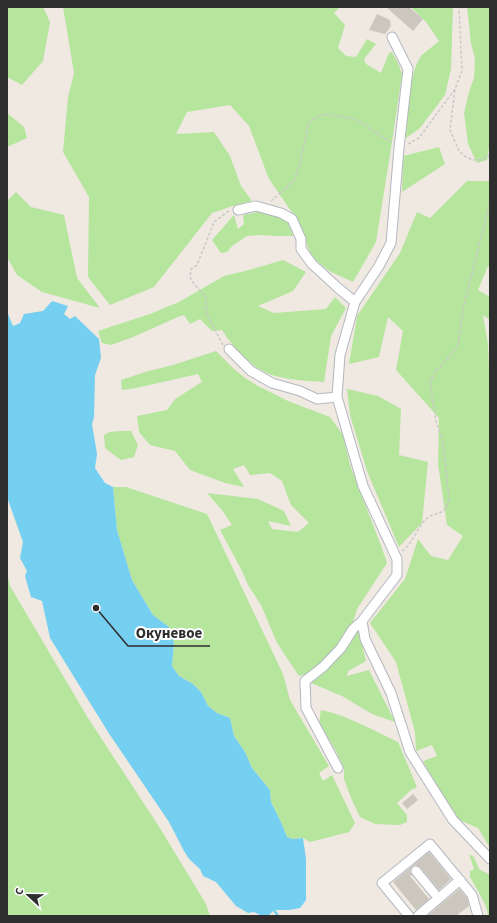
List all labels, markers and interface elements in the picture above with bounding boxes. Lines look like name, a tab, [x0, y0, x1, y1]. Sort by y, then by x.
callout: Окуневое	[128, 619, 210, 646]
text: Окуневое	[136, 623, 202, 644]
north arrow	[8, 875, 48, 915]
text: С	[11, 885, 28, 897]

